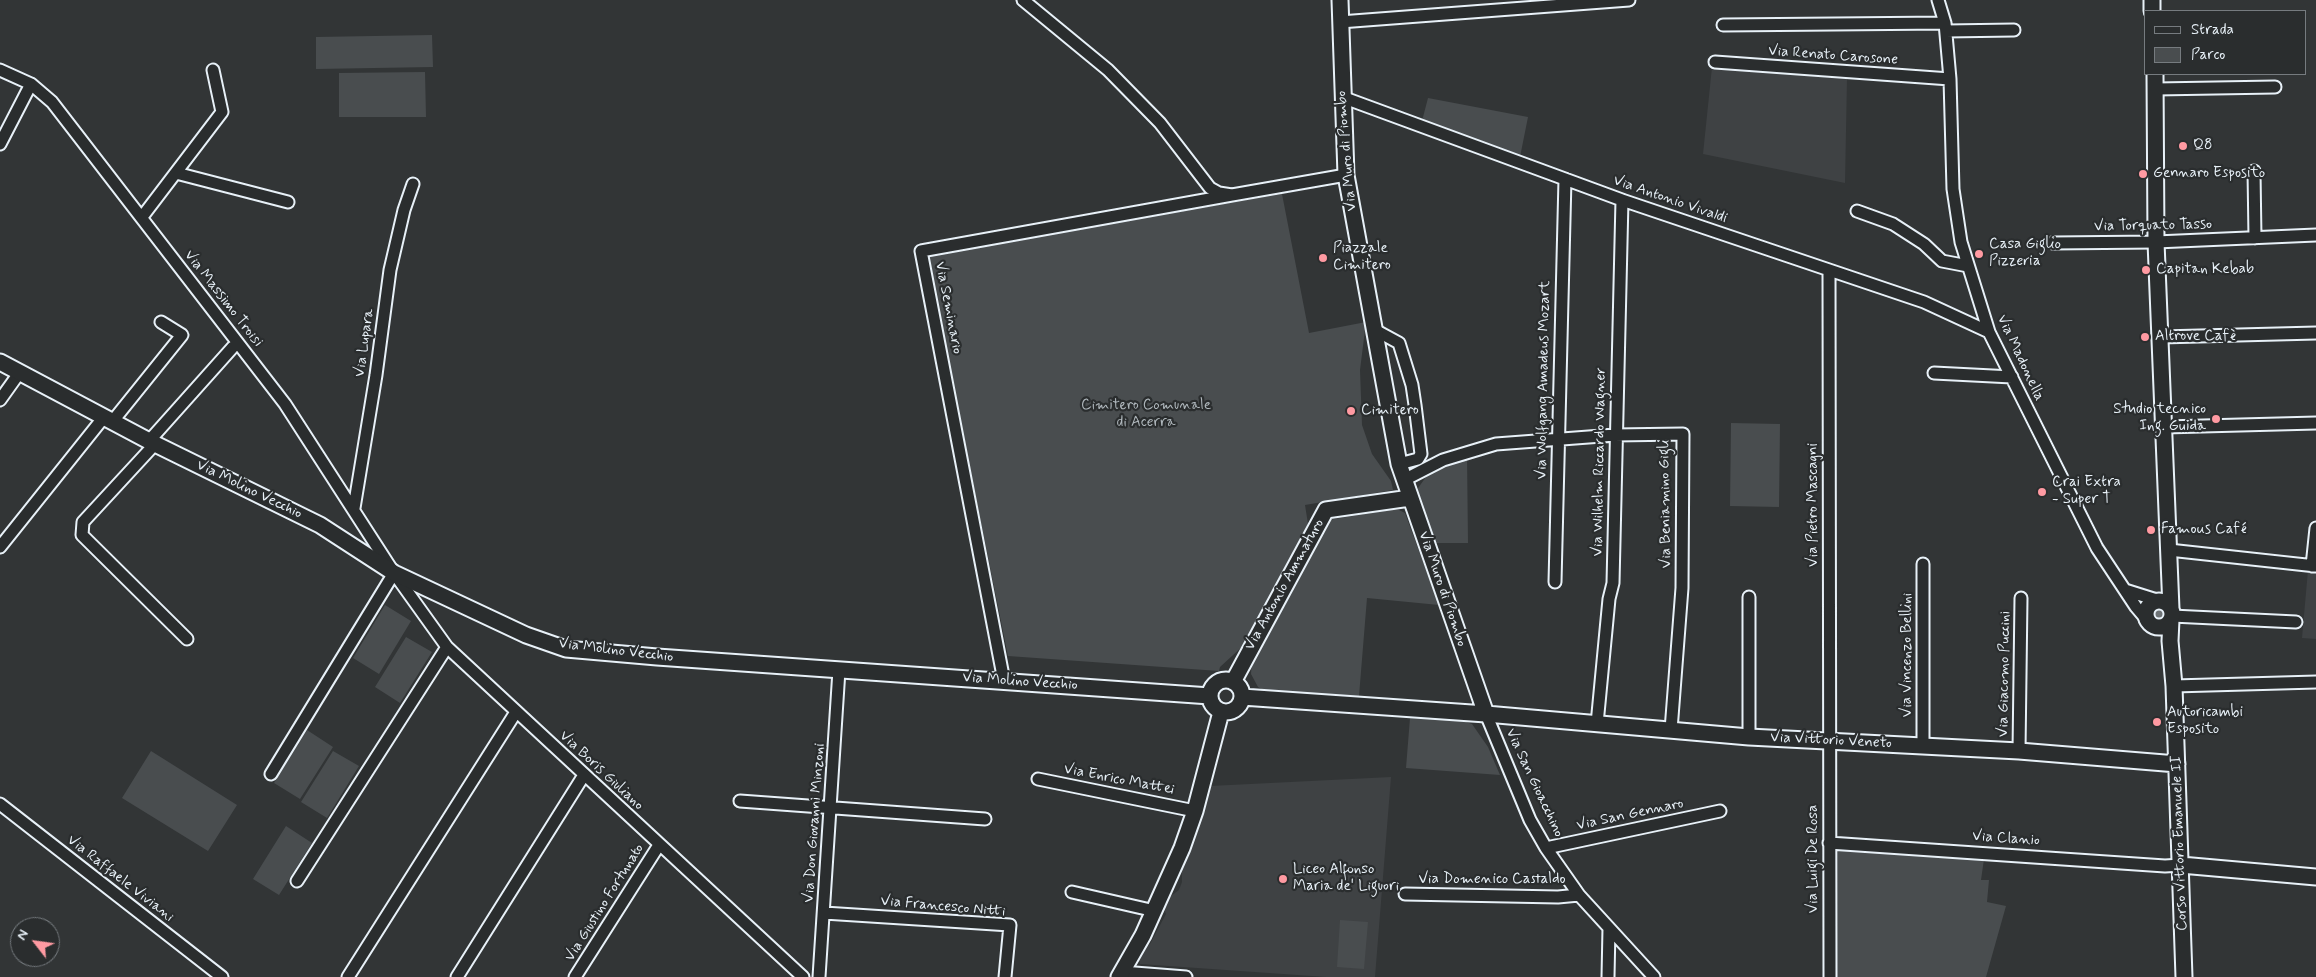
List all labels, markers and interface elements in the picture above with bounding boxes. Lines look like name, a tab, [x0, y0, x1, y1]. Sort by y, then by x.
legend	[2144, 10, 2306, 75]
text: Strada	[2191, 20, 2234, 40]
street label: Via Renato Carosone	[1767, 42, 1899, 70]
text: Parco	[2191, 45, 2225, 65]
street label: Via Muro di Piombo	[1333, 90, 1361, 212]
place label: Q8	[2193, 137, 2213, 155]
marker: Q8	[2177, 140, 2189, 152]
place label: Gennaro Esposito	[2153, 165, 2265, 183]
marker: Gennaro Esposito	[2137, 168, 2149, 180]
street label: Via Antonio Vivaldi	[1611, 172, 1729, 228]
street label: Via Torquato Tasso	[2094, 216, 2212, 236]
place label: Casa Giglio Pizzeria	[1989, 236, 2061, 271]
place label: Piazzale Cimitero	[1333, 240, 1391, 275]
street label: Via Massimo Troisi	[180, 247, 266, 351]
marker: Casa Giglio Pizzeria	[1973, 248, 1985, 260]
marker: Piazzale Cimitero	[1317, 252, 1329, 264]
street label: Via Seminario	[930, 260, 966, 356]
place label: Capitan Kebab	[2156, 261, 2254, 279]
marker: Capitan Kebab	[2140, 264, 2152, 276]
street label: Via Wolfgang Amadeus Mozart	[1533, 280, 1555, 480]
street label: Via Lupara	[351, 308, 379, 378]
street label: Via Madonella	[1992, 312, 2048, 404]
place label: Altrove Cafè	[2155, 328, 2236, 346]
marker: Altrove Cafè	[2139, 331, 2151, 343]
street label: Via Wilhelm Riccardo Wagner	[1589, 367, 1611, 557]
park label: Cimitero Comunale di Acerra	[1081, 397, 1211, 432]
place label: Studio tecnico Ing. Guida	[2113, 401, 2206, 436]
place label: Cimitero	[1361, 402, 1419, 420]
marker: Cimitero	[1345, 405, 1357, 417]
marker: Studio tecnico Ing. Guida	[2210, 413, 2222, 425]
street label: Via Beniamino Gigli	[1656, 439, 1676, 569]
street label: Via Pietro Mascagni	[1805, 443, 1823, 567]
street label: Via Molino Vecchio	[193, 457, 305, 523]
place label: Crai Extra - Super T	[2052, 474, 2121, 509]
marker: Crai Extra - Super T	[2036, 486, 2048, 498]
street label: Via Antonio Ammaturo	[1241, 516, 1329, 654]
place label: Famous Café	[2161, 521, 2247, 539]
marker: Famous Café	[2145, 524, 2157, 536]
street label: Via Muro di Piombo	[1414, 529, 1470, 649]
street label: Via Vincenzo Bellini	[1899, 593, 1917, 717]
street label: Via Giacomo Puccini	[1995, 611, 2015, 737]
street label: Via Molino Vecchio	[558, 635, 674, 667]
street label: Via Molino Vecchio	[962, 669, 1078, 695]
place label: Autoricambi Esposito	[2167, 704, 2243, 739]
marker: Autoricambi Esposito	[2151, 716, 2163, 728]
street label: Via San Gioacchino	[1501, 726, 1567, 840]
street label: Via Boris Giuliano	[555, 727, 647, 815]
street label: Via Vittorio Veneto	[1770, 729, 1892, 753]
street label: Via Don Giovanni Minzoni	[800, 743, 830, 903]
street label: Corso Vittorio Emanuele II	[2168, 755, 2192, 931]
street label: Via Enrico Mattei	[1062, 760, 1176, 800]
street label: Via San Gennaro	[1575, 795, 1685, 835]
street label: Via Luigi De Rosa	[1805, 805, 1823, 913]
street label: Via Clanio	[1972, 828, 2040, 850]
street label: Via Raffaele Viviani	[63, 832, 177, 926]
street label: Via Giustino Fortunato	[561, 841, 649, 965]
place label: Liceo Alfonso Maria de' Liguori	[1293, 861, 1399, 896]
street label: Via Domenico Castaldo	[1418, 871, 1566, 889]
marker: Liceo Alfonso Maria de' Liguori	[1277, 873, 1289, 885]
street label: Via Francesco Nitti	[880, 893, 1006, 921]
north arrow	[10, 917, 60, 967]
text: N	[13, 926, 33, 944]

